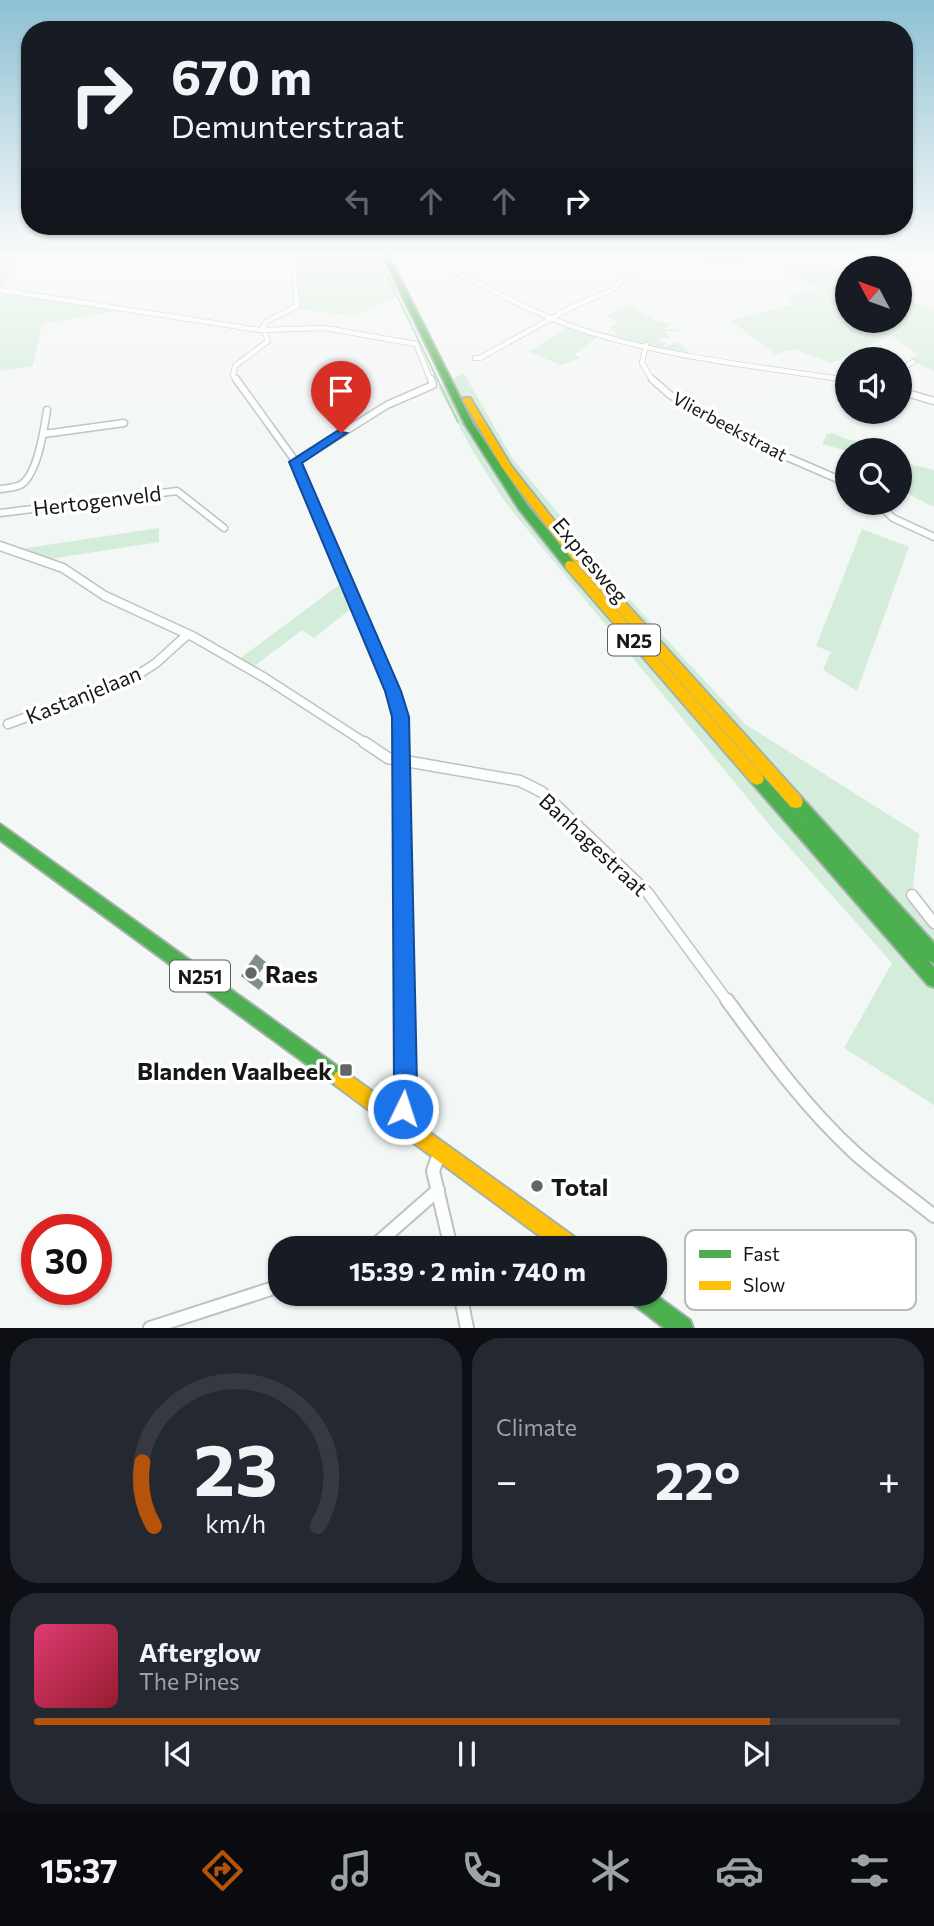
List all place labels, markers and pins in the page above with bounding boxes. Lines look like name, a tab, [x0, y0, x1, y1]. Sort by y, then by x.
pin	[311, 361, 371, 433]
place label: Raes	[265, 959, 318, 988]
marker: Raes	[243, 965, 259, 981]
place label: Blanden Vaalbeek	[137, 1056, 332, 1085]
marker: Blanden Vaalbeek	[338, 1062, 354, 1078]
place label: Total	[551, 1172, 608, 1201]
marker: Total	[529, 1178, 545, 1194]

